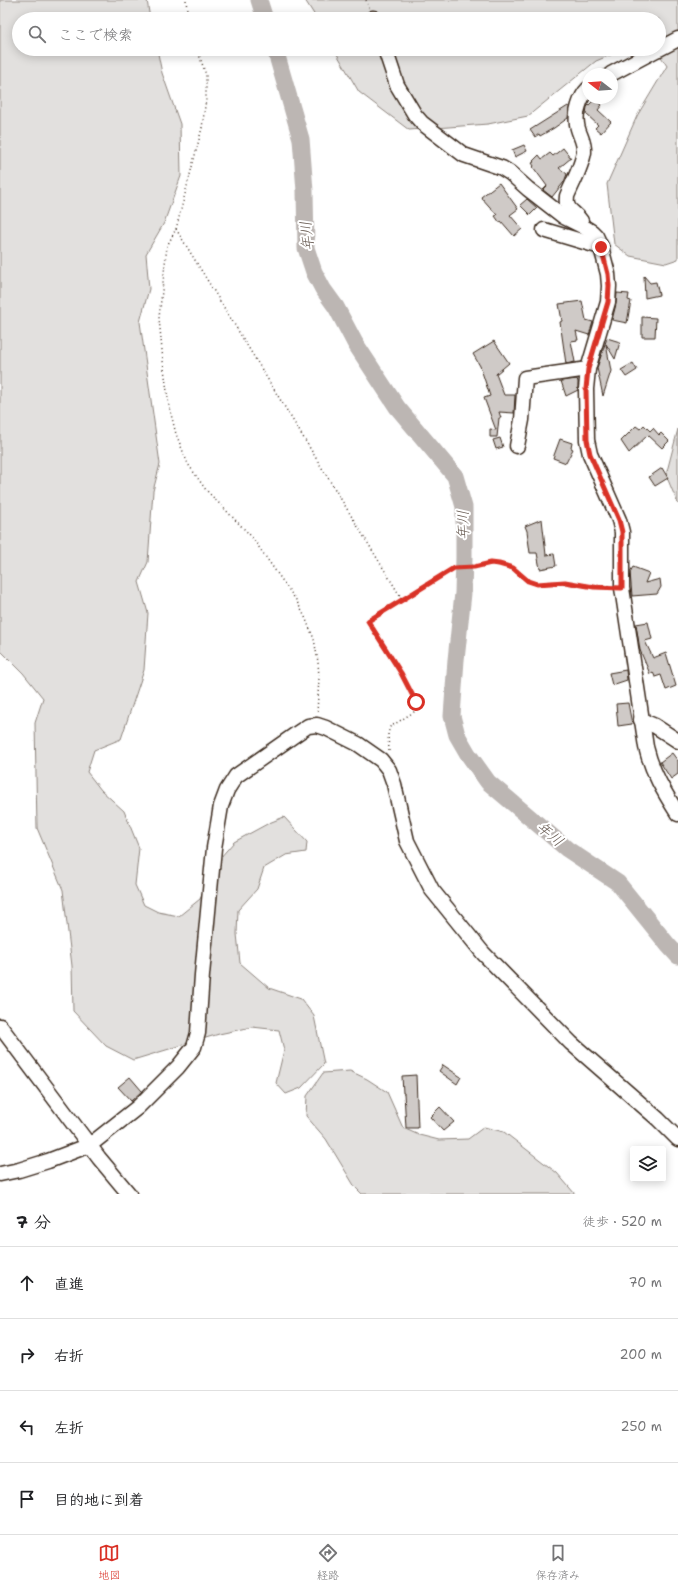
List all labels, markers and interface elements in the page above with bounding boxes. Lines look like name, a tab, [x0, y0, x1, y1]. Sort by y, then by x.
search box	[12, 12, 666, 56]
icon: search	[26, 23, 48, 45]
text: ここで検索	[58, 25, 133, 45]
north arrow	[582, 68, 618, 104]
water label: 年川	[295, 220, 319, 252]
route end	[592, 238, 610, 256]
water label: 年川	[453, 510, 473, 540]
route start	[407, 693, 425, 711]
water label: 年川	[532, 817, 568, 851]
map controls	[630, 1146, 666, 1182]
button: layers	[630, 1146, 666, 1182]
text: 7 分	[16, 1211, 51, 1233]
text: 徒歩 · 520 m	[583, 1213, 662, 1230]
icon: ahead	[16, 1272, 38, 1294]
text: 直進	[54, 1274, 84, 1294]
text: 70 m	[628, 1274, 662, 1291]
icon: right	[16, 1344, 38, 1366]
text: 右折	[54, 1346, 84, 1366]
text: 200 m	[620, 1346, 662, 1363]
icon: left	[16, 1416, 38, 1438]
text: 左折	[54, 1418, 84, 1438]
text: 250 m	[621, 1418, 662, 1435]
icon: arrive	[16, 1488, 38, 1510]
text: 目的地に到着	[54, 1490, 144, 1510]
tab: 地図	[98, 1542, 120, 1583]
tab: 経路	[317, 1542, 339, 1583]
tab: 保存済み	[536, 1542, 580, 1583]

